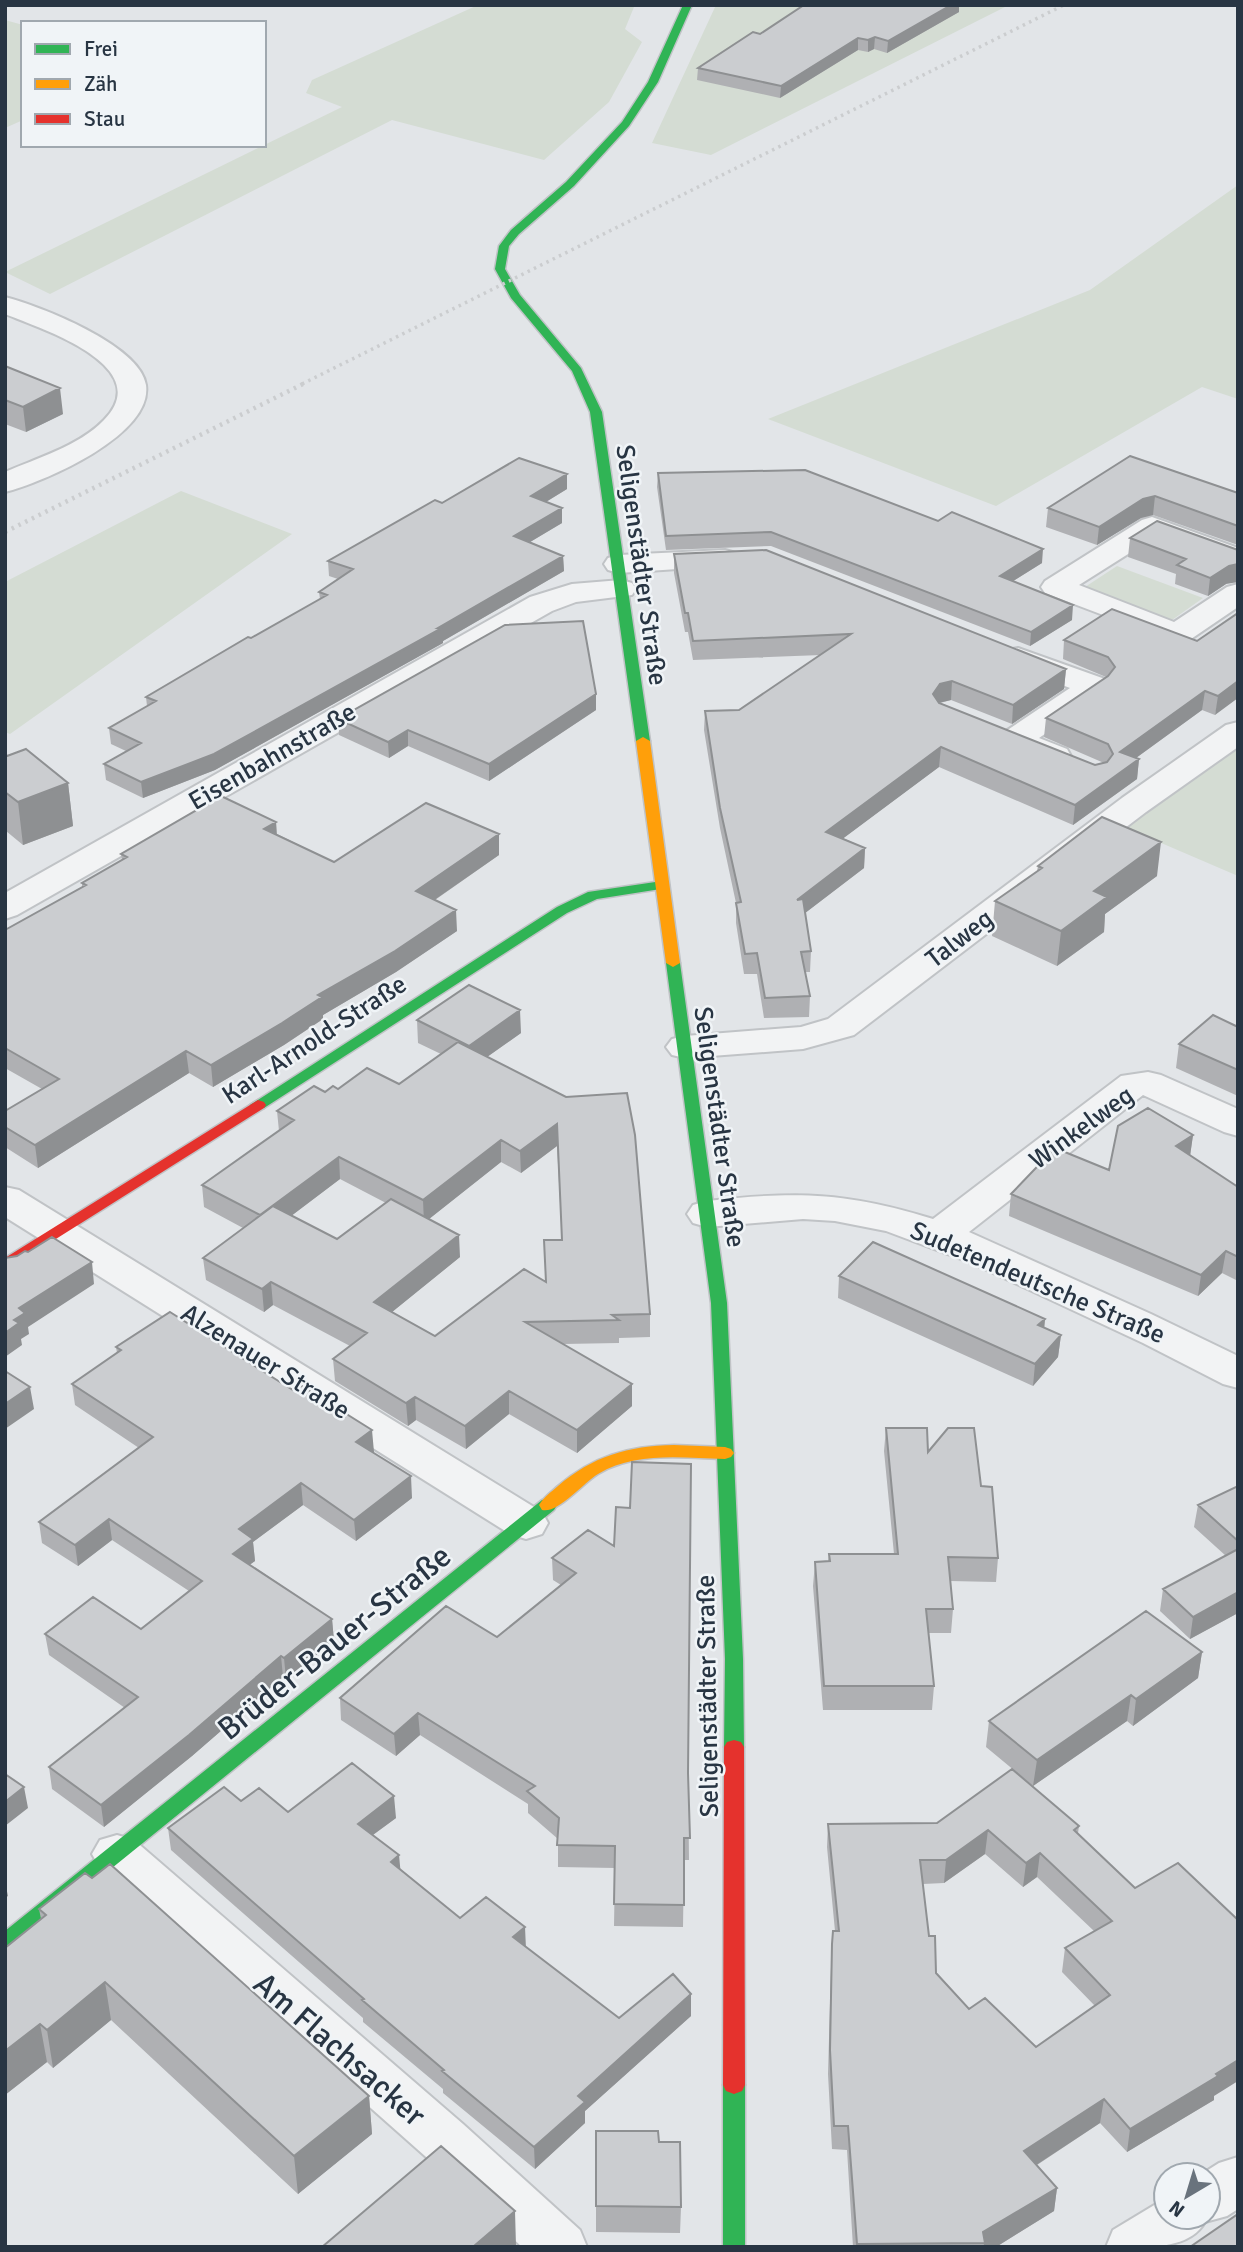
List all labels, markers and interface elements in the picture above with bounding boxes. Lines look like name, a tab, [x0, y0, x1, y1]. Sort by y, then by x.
legend	[21, 21, 266, 147]
text: Frei	[84, 36, 118, 62]
text: Zäh	[84, 71, 118, 97]
text: Stau	[84, 106, 125, 132]
street label: Seligenstädter Straße	[608, 443, 674, 688]
street label: Eisenbahnstraße	[183, 696, 362, 818]
street label: Talweg	[920, 903, 1000, 975]
street label: Karl-Arnold-Straße	[216, 968, 413, 1111]
street label: Seligenstädter Straße	[686, 1005, 752, 1250]
street label: Winkelweg	[1023, 1079, 1140, 1176]
street label: Sudetendeutsche Straße	[905, 1215, 1170, 1351]
street label: Alzenauer Straße	[175, 1297, 356, 1427]
street label: Brüder-Bauer-Straße	[210, 1536, 459, 1748]
street label: Seligenstädter Straße	[690, 1574, 726, 1818]
street label: Am Flachsacker	[246, 1964, 434, 2135]
north arrow	[1152, 2161, 1222, 2231]
text: N	[1165, 2195, 1190, 2222]

